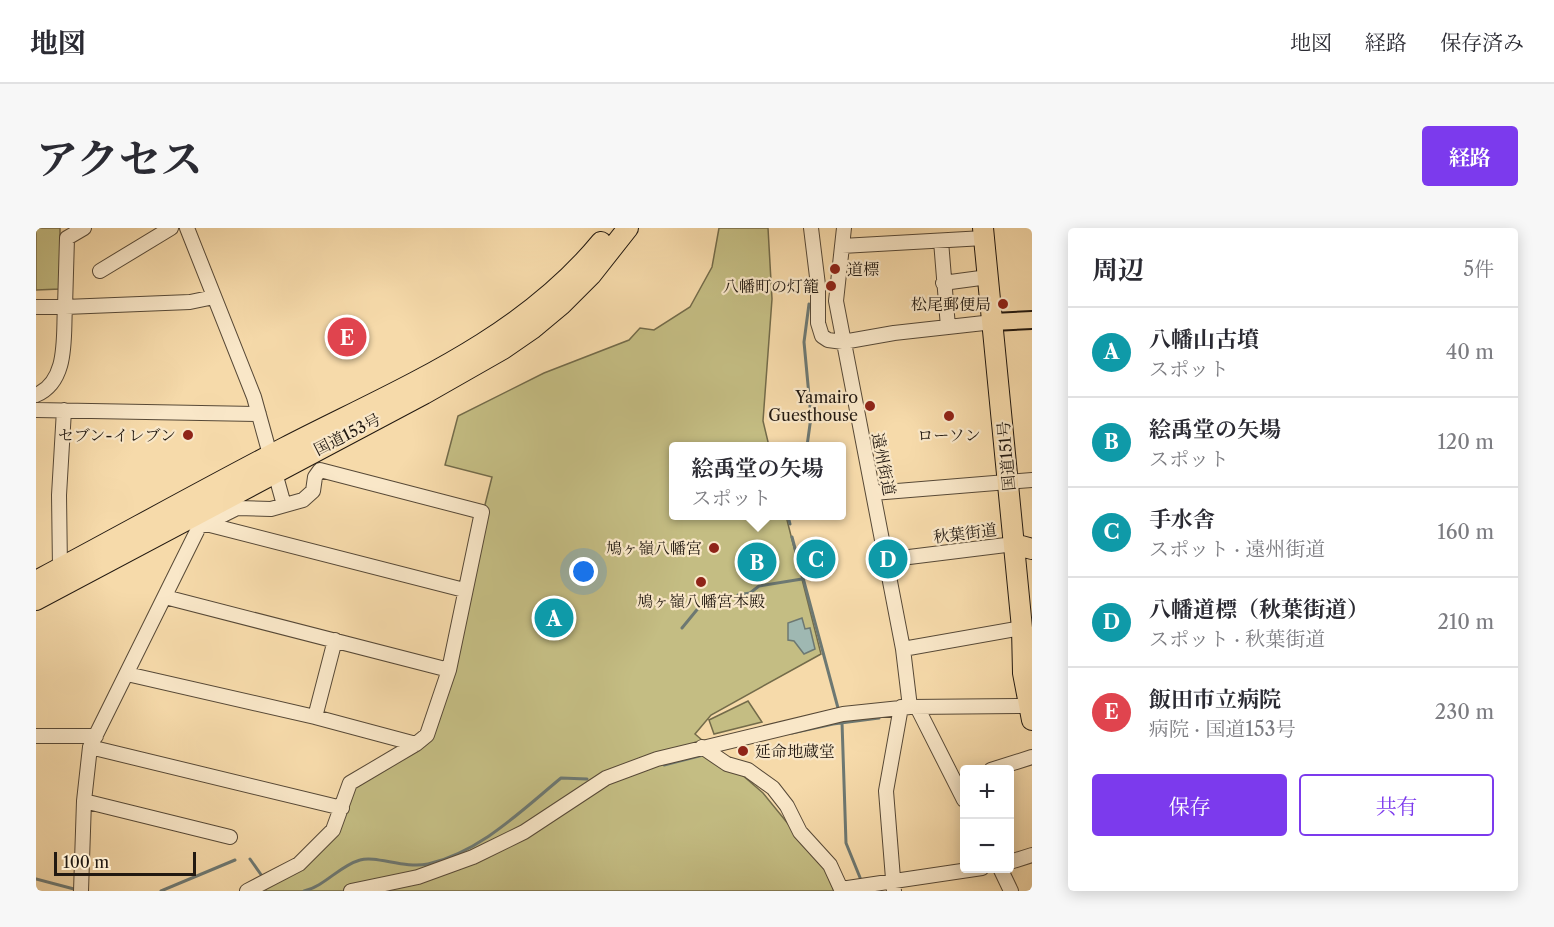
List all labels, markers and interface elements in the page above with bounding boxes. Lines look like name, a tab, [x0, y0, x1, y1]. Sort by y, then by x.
text: 地図	[30, 26, 86, 60]
text: 地図	[1290, 30, 1332, 55]
text: 経路	[1365, 30, 1407, 55]
text: 保存済み	[1440, 30, 1524, 55]
button: 経路	[1422, 126, 1518, 186]
text: アクセス	[36, 133, 203, 185]
text: 周辺	[1092, 254, 1144, 286]
text: 5件	[1463, 257, 1494, 281]
place label: 道標	[847, 259, 879, 279]
marker: 道標	[828, 262, 842, 276]
place label: 八幡町の灯籠	[723, 276, 819, 296]
marker: 八幡町の灯籠	[824, 279, 838, 293]
place label: 松尾郵便局	[911, 294, 991, 314]
marker: 松尾郵便局	[996, 297, 1010, 311]
pin: E	[328, 314, 366, 360]
text: 八幡山古墳	[1149, 326, 1259, 353]
text: A	[1104, 340, 1119, 364]
text: 40 m	[1446, 340, 1494, 364]
text: スポット	[1149, 357, 1229, 381]
place label: Yamairo Guesthouse	[768, 387, 858, 425]
marker: Yamairo Guesthouse	[863, 399, 877, 413]
street label: 国道153号	[310, 409, 384, 459]
marker: ローソン	[942, 409, 956, 423]
text: 絵禹堂の矢場	[1149, 416, 1281, 443]
street label: 国道151号	[993, 420, 1019, 492]
place label: セブン-イレブン	[58, 425, 176, 445]
place label: ローソン	[917, 425, 981, 445]
marker: セブン-イレブン	[181, 428, 195, 442]
text: B	[1104, 430, 1119, 454]
text: 120 m	[1437, 430, 1494, 454]
street label: 遠州街道	[868, 431, 900, 497]
popup	[669, 442, 846, 520]
text: スポット	[1149, 447, 1229, 471]
text: 絵禹堂の矢場	[691, 455, 824, 482]
text: スポット	[691, 486, 771, 510]
text: 手水舎	[1149, 506, 1215, 533]
street label: 秋葉街道	[932, 519, 998, 547]
text: C	[1103, 520, 1120, 544]
text: 160 m	[1437, 520, 1494, 544]
pin: C	[796, 536, 836, 582]
pin: D	[868, 536, 908, 582]
text: スポット · 遠州街道	[1149, 537, 1325, 561]
place label: 鳩ヶ嶺八幡宮	[606, 538, 702, 558]
pin: B	[738, 540, 776, 584]
marker: 鳩ヶ嶺八幡宮	[707, 541, 721, 555]
your location	[569, 557, 598, 586]
marker: 鳩ヶ嶺八幡宮本殿	[694, 575, 708, 589]
place label: 鳩ヶ嶺八幡宮本殿	[637, 591, 765, 611]
pin: A	[534, 596, 574, 640]
text: 八幡道標（秋葉街道）	[1149, 596, 1369, 623]
text: D	[1103, 610, 1120, 634]
text: 210 m	[1437, 610, 1494, 634]
text: スポット · 秋葉街道	[1149, 627, 1325, 651]
text: 飯田市立病院	[1149, 686, 1281, 713]
text: E	[1104, 700, 1119, 724]
text: 230 m	[1435, 700, 1494, 724]
text: 病院 · 国道153号	[1149, 717, 1296, 741]
place label: 延命地蔵堂	[755, 741, 835, 761]
marker: 延命地蔵堂	[736, 744, 750, 758]
map controls	[960, 765, 1014, 873]
button: +	[960, 765, 1014, 819]
button: 保存	[1092, 774, 1287, 836]
button: 共有	[1299, 774, 1494, 836]
button: −	[960, 819, 1014, 873]
scale bar	[54, 849, 196, 876]
text: 100 m	[63, 852, 109, 872]

